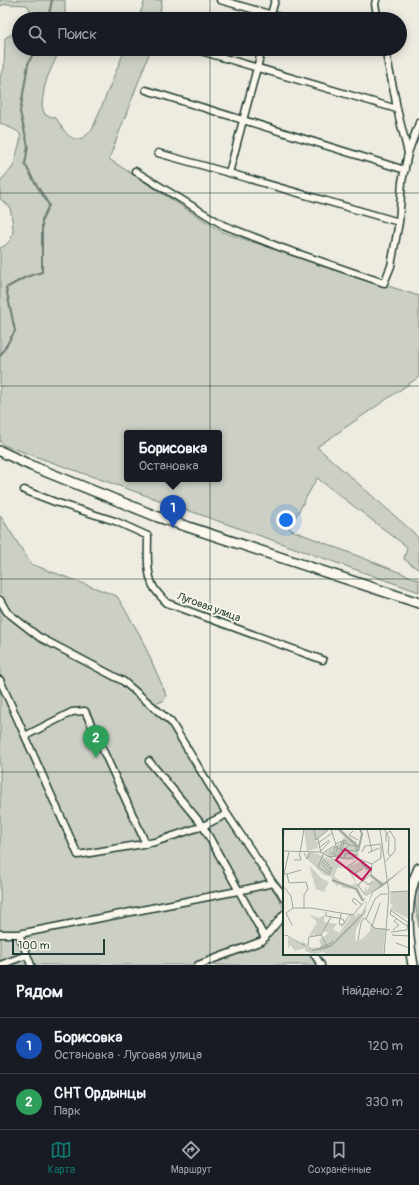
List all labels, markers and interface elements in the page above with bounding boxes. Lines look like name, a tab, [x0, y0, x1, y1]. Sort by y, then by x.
search box	[12, 12, 407, 56]
icon: search	[26, 23, 48, 45]
text: Поиск	[58, 25, 97, 44]
popup	[124, 430, 222, 482]
text: Борисовка	[139, 439, 207, 458]
text: Остановка	[139, 458, 198, 474]
pin: 1	[160, 495, 186, 528]
your location	[276, 510, 296, 530]
street label: Луговая улица	[175, 589, 242, 624]
pin: 2	[83, 725, 109, 758]
inset map	[283, 829, 409, 955]
scale bar	[12, 937, 105, 956]
text: 100 m	[18, 939, 49, 952]
text: Рядом	[16, 981, 63, 1002]
text: Найдено: 2	[341, 983, 403, 999]
text: Борисовка	[54, 1028, 123, 1047]
text: 1	[26, 1038, 32, 1054]
text: 120 m	[367, 1038, 403, 1054]
text: Остановка · Луговая улица	[54, 1047, 202, 1063]
text: СНТ Ордынцы	[54, 1084, 146, 1103]
text: 2	[25, 1094, 33, 1110]
text: 330 m	[365, 1094, 403, 1110]
text: Парк	[54, 1103, 81, 1119]
tab: Карта	[48, 1139, 75, 1176]
tab: Маршрут	[171, 1139, 212, 1176]
tab: Сохранённые	[308, 1139, 371, 1176]

